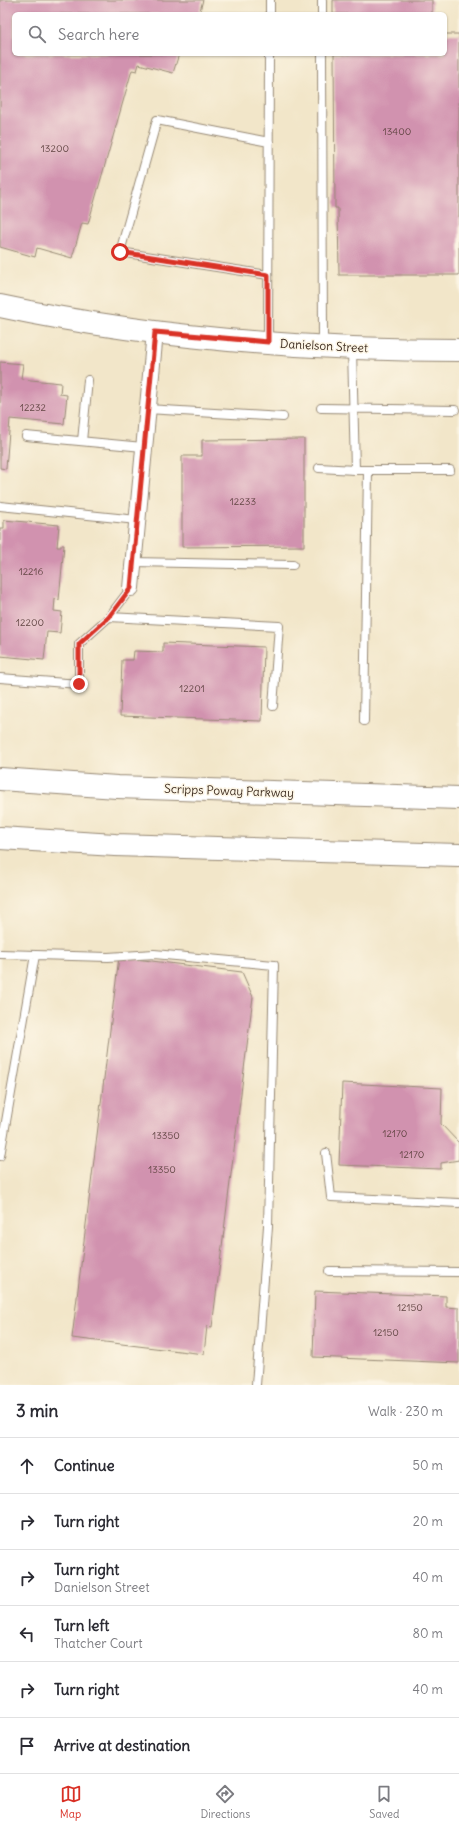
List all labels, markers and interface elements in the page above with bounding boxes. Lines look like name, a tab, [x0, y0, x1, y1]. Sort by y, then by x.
search box	[12, 12, 447, 56]
icon: search	[26, 23, 48, 45]
text: Search here	[58, 25, 139, 44]
house number: 13400	[383, 125, 411, 138]
house number: 13200	[41, 142, 69, 155]
route start	[111, 243, 129, 261]
street label: Danielson Street	[280, 336, 368, 355]
house number: 12232	[20, 401, 47, 414]
house number: 12233	[230, 495, 256, 508]
house number: 12216	[19, 565, 44, 578]
house number: 12200	[16, 616, 44, 629]
route end	[70, 675, 88, 693]
house number: 12201	[179, 682, 205, 695]
street label: Scripps Poway Parkway	[164, 781, 294, 800]
house number: 12170	[383, 1127, 407, 1140]
house number: 13350	[152, 1129, 180, 1142]
house number: 12170	[400, 1148, 424, 1161]
house number: 13350	[148, 1163, 176, 1176]
house number: 12150	[397, 1301, 423, 1314]
house number: 12150	[373, 1326, 399, 1339]
text: 3 min	[16, 1400, 58, 1422]
text: Walk · 230 m	[368, 1403, 443, 1420]
icon: ahead	[16, 1455, 38, 1477]
text: Continue	[54, 1456, 115, 1475]
text: 50 m	[412, 1457, 443, 1474]
icon: right	[16, 1511, 38, 1533]
text: Turn right	[54, 1512, 119, 1531]
text: 20 m	[413, 1513, 443, 1530]
text: Turn right	[54, 1560, 119, 1579]
icon: right	[16, 1567, 38, 1589]
text: 40 m	[412, 1569, 443, 1586]
text: Danielson Street	[54, 1579, 150, 1596]
text: Turn left	[54, 1616, 109, 1635]
icon: left	[16, 1623, 38, 1645]
text: 80 m	[412, 1625, 443, 1642]
text: Thatcher Court	[54, 1635, 143, 1652]
icon: right	[16, 1679, 38, 1701]
text: Turn right	[54, 1680, 119, 1699]
text: 40 m	[412, 1681, 443, 1698]
icon: arrive	[16, 1735, 38, 1757]
text: Arrive at destination	[54, 1736, 190, 1755]
tab: Map	[60, 1783, 82, 1821]
tab: Directions	[201, 1783, 250, 1821]
tab: Saved	[369, 1783, 399, 1821]

